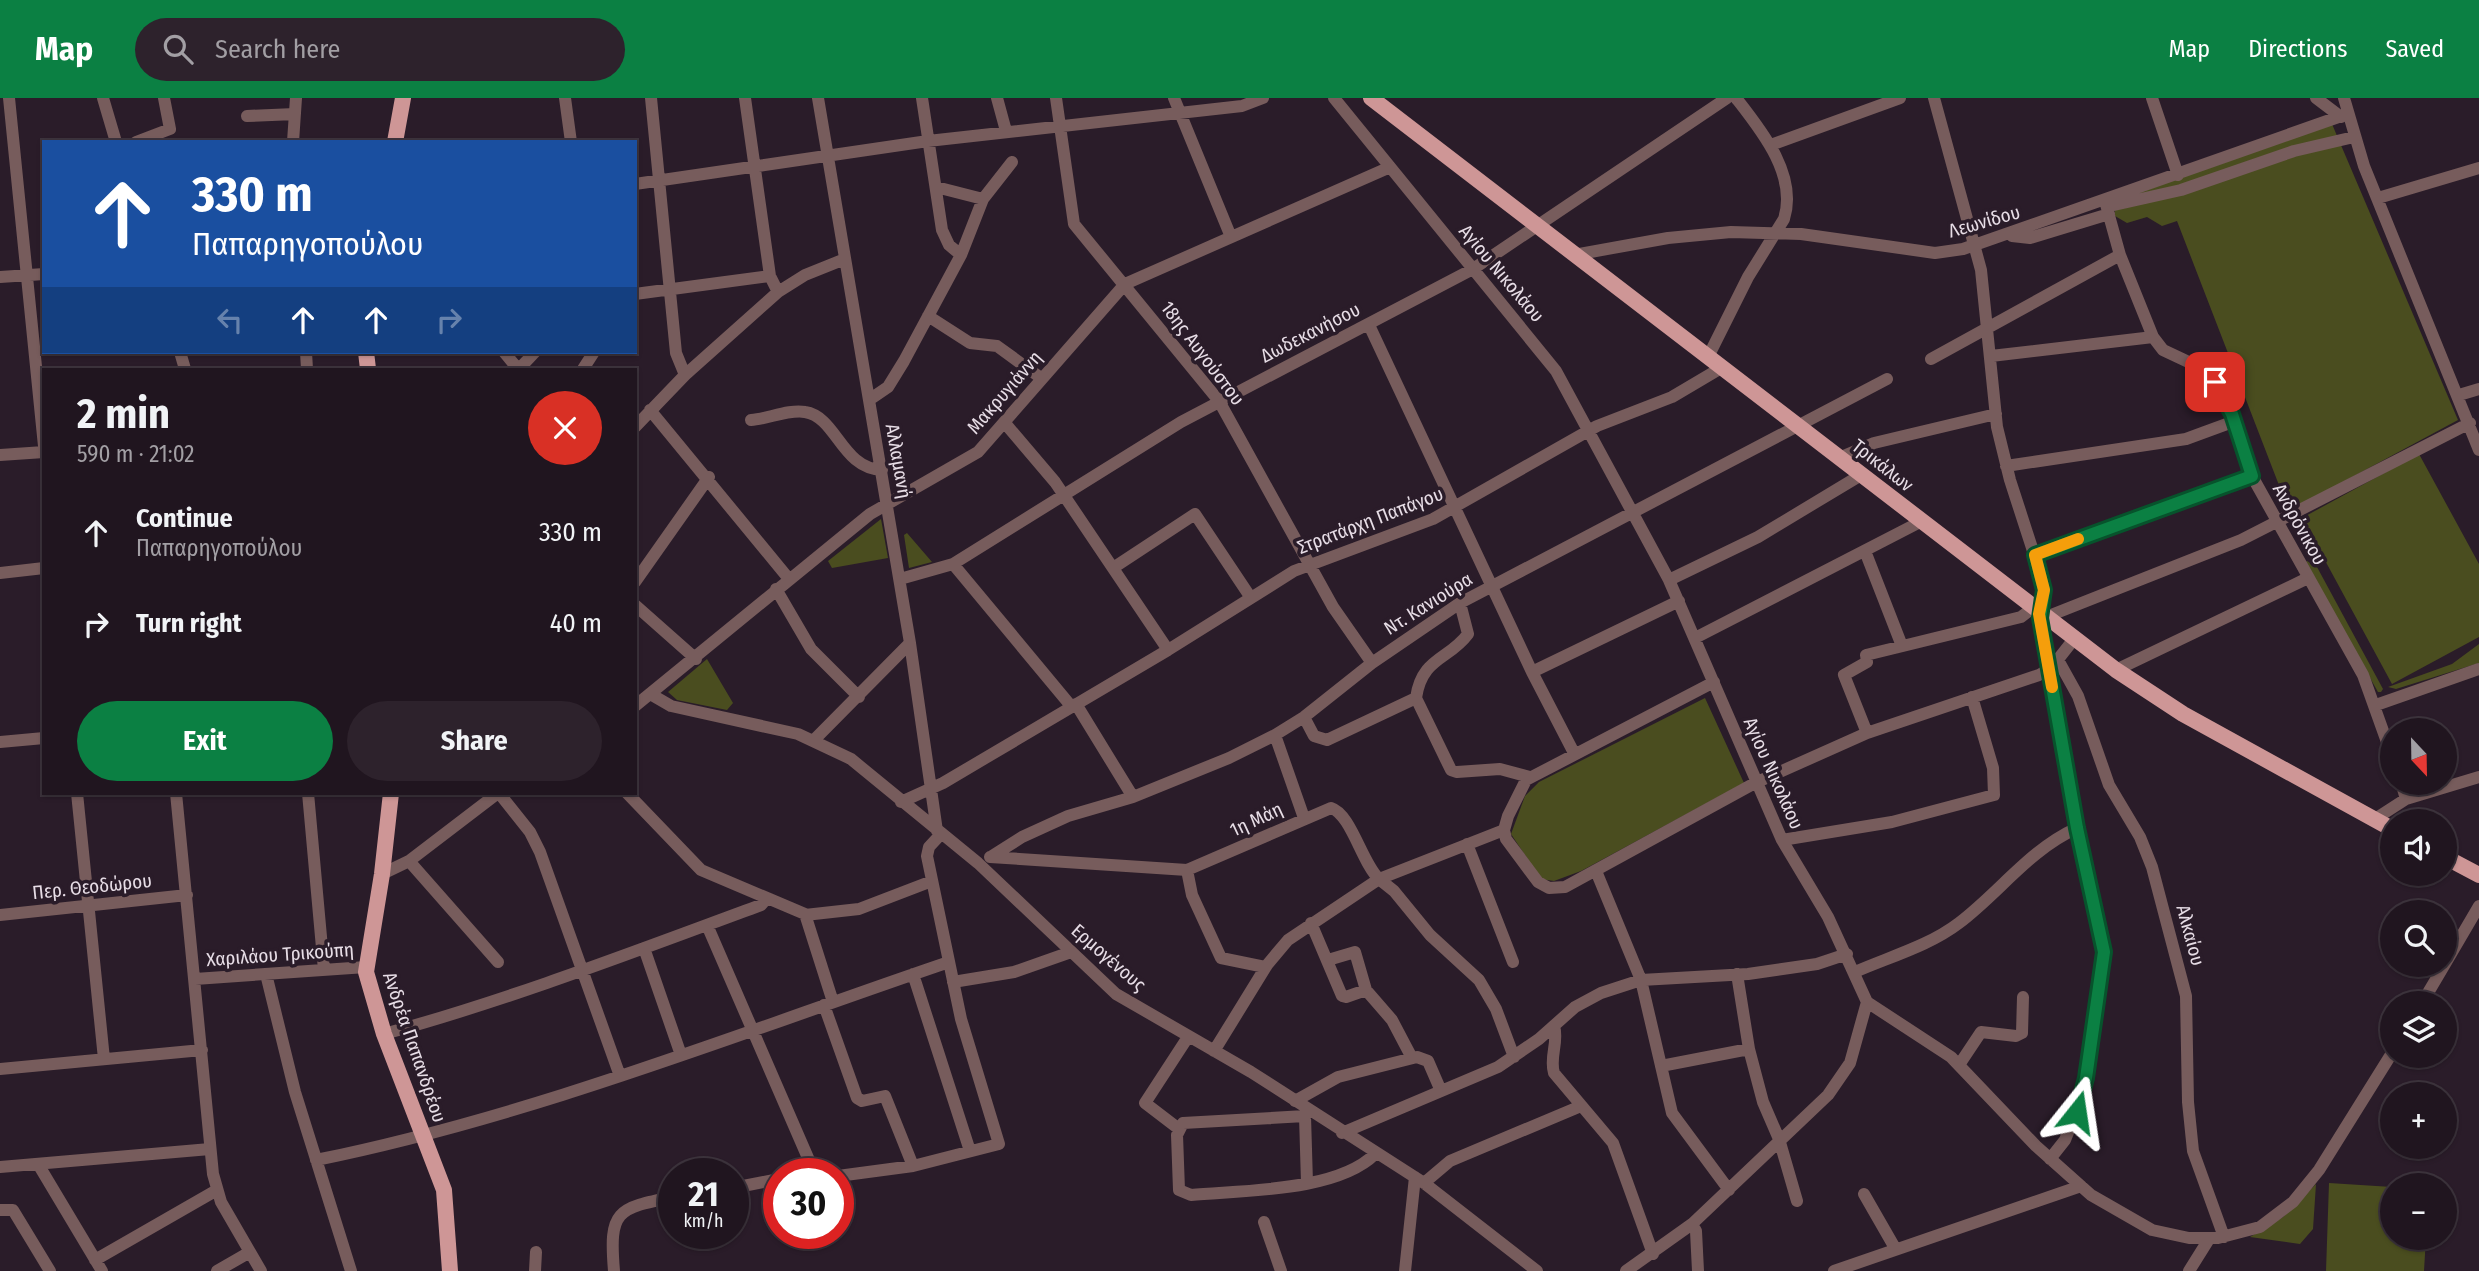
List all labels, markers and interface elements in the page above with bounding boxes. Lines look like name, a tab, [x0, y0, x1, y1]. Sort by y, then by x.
search box	[135, 18, 625, 81]
text: Map	[35, 29, 93, 69]
icon: search	[159, 30, 197, 68]
text: Search here	[215, 34, 340, 65]
text: Map	[2169, 35, 2210, 63]
text: Directions	[2248, 35, 2347, 63]
text: Saved	[2385, 35, 2444, 63]
text: 330 m	[192, 165, 313, 224]
icon: ahead	[77, 168, 168, 259]
street label: Λεωνίδου	[1946, 200, 2023, 243]
street label: Αγίου Νικολάου	[1454, 220, 1549, 327]
text: Παπαρηγοπούλου	[192, 225, 423, 263]
street label: 18ης Αυγούστου	[1156, 297, 1249, 410]
street label: Δωδεκανήσου	[1257, 298, 1364, 367]
icon: left	[211, 301, 249, 339]
icon: ahead	[284, 301, 322, 339]
icon: ahead	[357, 301, 395, 339]
icon: right	[430, 301, 468, 339]
street label: Μακρυγιάννη	[962, 346, 1047, 439]
pin	[2185, 352, 2245, 412]
icon: arrive	[2196, 363, 2234, 401]
text: 2 min	[77, 389, 170, 439]
button: close	[528, 391, 602, 465]
street label: Αλλαμανή	[881, 422, 916, 500]
street label: Τρικάλων	[1847, 434, 1919, 497]
text: 590 m · 21:02	[77, 440, 195, 468]
street label: Ανδρόνικου	[2268, 479, 2331, 569]
street label: Στρατάρχη Παπάγου	[1294, 482, 1446, 559]
text: Continue	[136, 503, 233, 534]
icon: ahead	[77, 514, 115, 552]
text: 330 m	[539, 517, 602, 548]
text: Παπαρηγοπούλου	[136, 534, 302, 562]
street label: Ντ. Κανιούρα	[1380, 567, 1477, 640]
icon: right	[77, 605, 115, 643]
text: Turn right	[136, 608, 242, 639]
text: 40 m	[550, 608, 602, 639]
button: Exit	[77, 701, 333, 781]
button: Share	[347, 701, 602, 781]
street label: Αγίου Νικολάου	[1739, 714, 1808, 833]
north arrow	[2380, 718, 2457, 794]
map controls	[2380, 718, 2457, 1250]
street label: 1η Μάη	[1226, 797, 1286, 842]
button: sound	[2380, 809, 2457, 886]
street label: Περ. Θεοδώρου	[31, 869, 153, 904]
button: search	[2380, 900, 2457, 977]
street label: Αλκαίου	[2171, 902, 2210, 968]
street label: Ερμογένους	[1067, 919, 1151, 996]
street label: Χαριλάου Τρικούπη	[205, 938, 355, 971]
street label: Ανδρέα Παπανδρέου	[378, 969, 451, 1125]
button: layers	[2380, 991, 2457, 1068]
position arrow	[2040, 1075, 2114, 1149]
button: +	[2380, 1082, 2457, 1159]
speed limit sign: 30	[763, 1158, 854, 1249]
text: 21	[688, 1173, 719, 1215]
button: −	[2380, 1173, 2457, 1250]
text: km/h	[683, 1210, 724, 1232]

